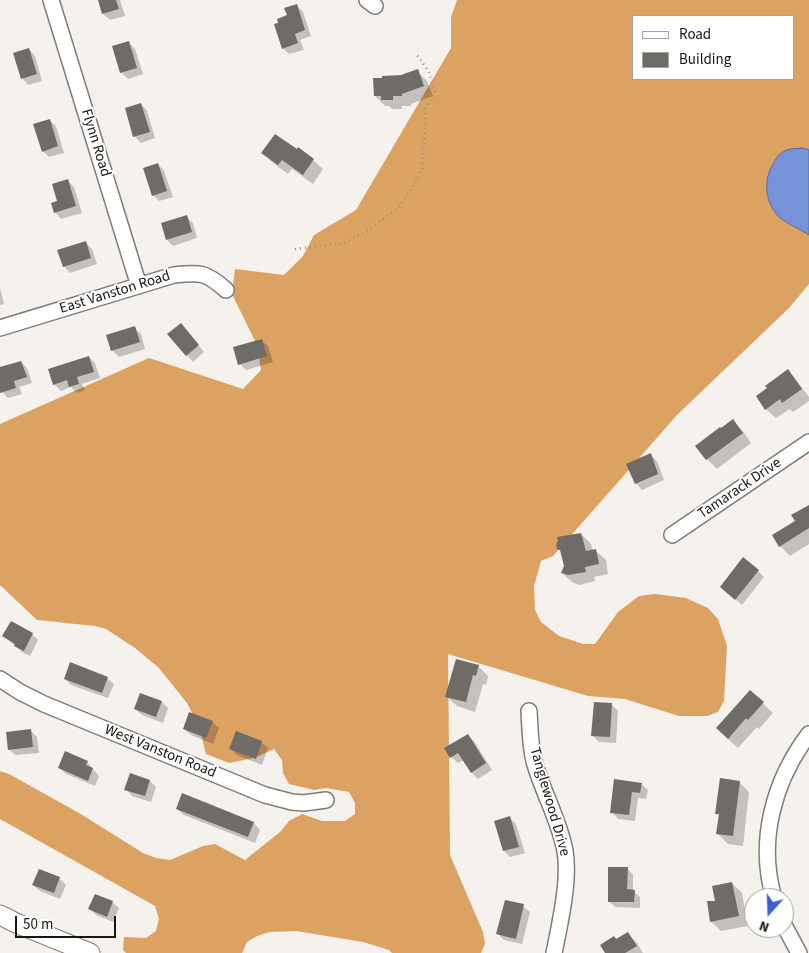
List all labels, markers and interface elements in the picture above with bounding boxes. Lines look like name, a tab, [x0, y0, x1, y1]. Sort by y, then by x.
legend	[632, 15, 794, 80]
text: Road	[679, 24, 711, 45]
text: Building	[679, 49, 731, 70]
street label: Flynn Road	[76, 107, 114, 179]
street label: East Vanston Road	[57, 268, 173, 318]
street label: Tamarack Drive	[695, 455, 785, 523]
street label: West Vanston Road	[102, 721, 218, 783]
street label: Tanglewood Drive	[525, 745, 573, 859]
north arrow	[744, 888, 794, 938]
scale bar	[18, 906, 119, 938]
text: 50 m	[23, 914, 53, 935]
text: N	[756, 915, 772, 937]

